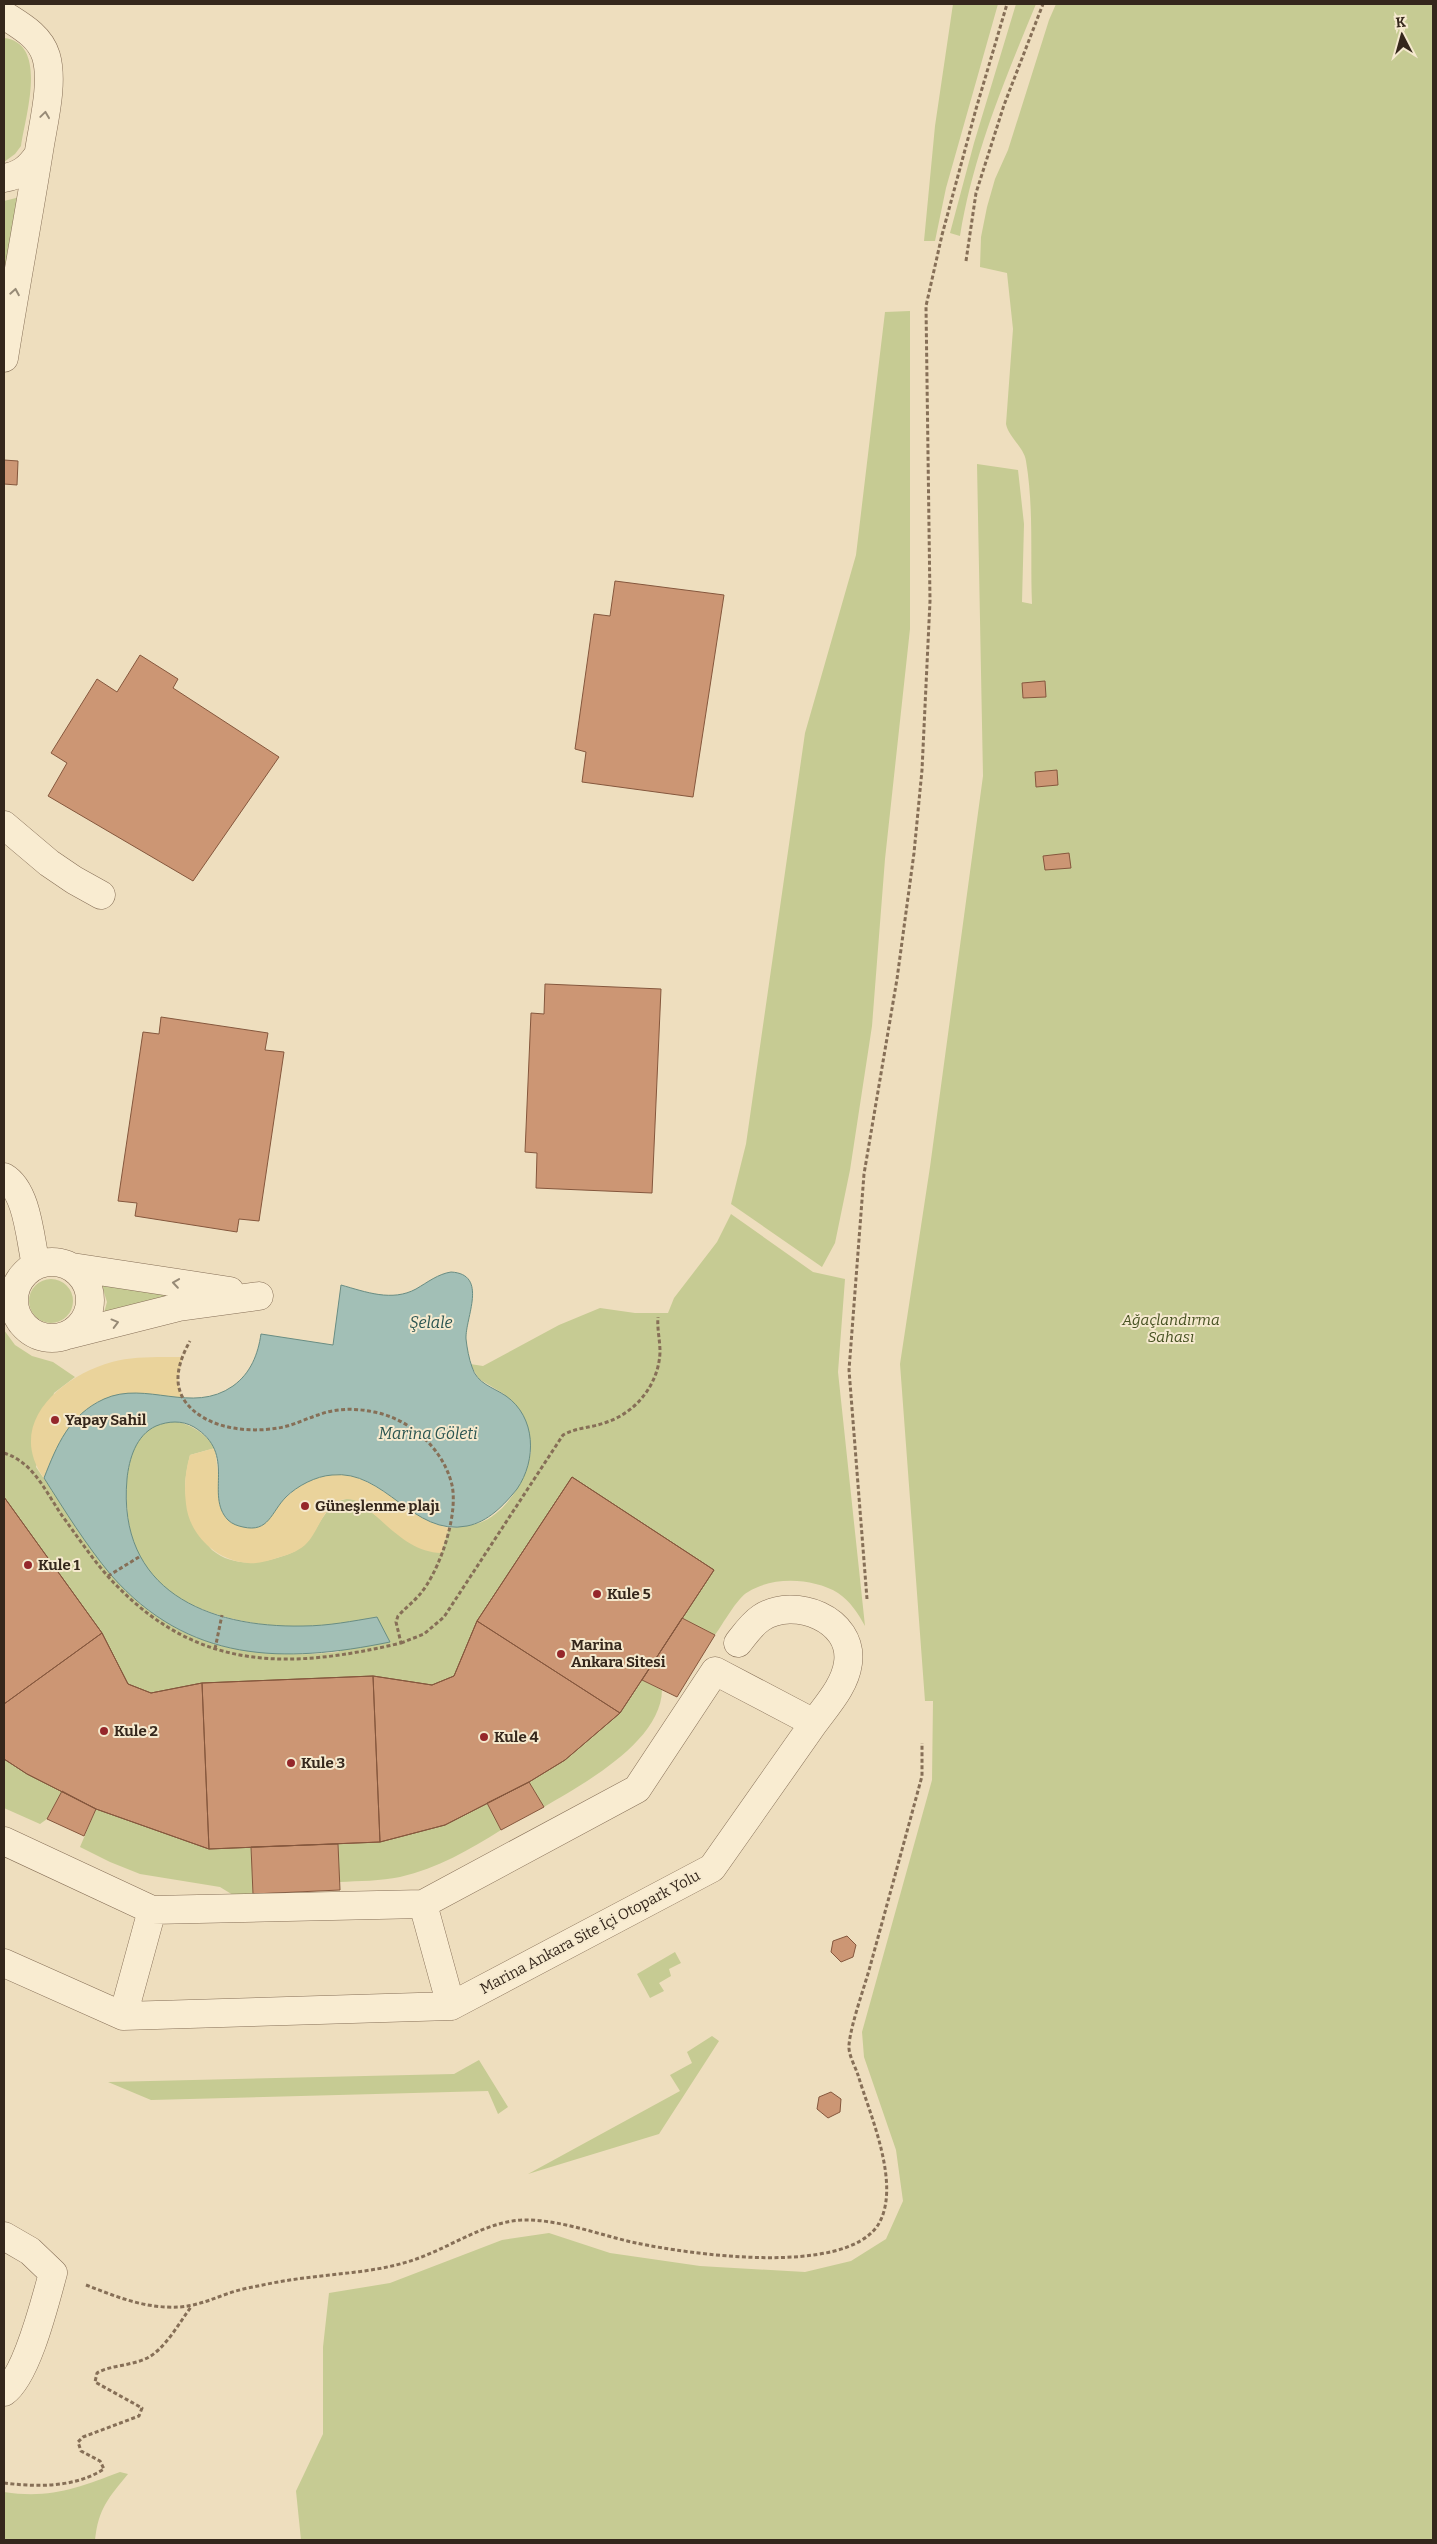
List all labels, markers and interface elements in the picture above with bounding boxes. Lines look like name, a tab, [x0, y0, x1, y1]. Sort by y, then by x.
north arrow	[1377, 10, 1427, 60]
text: K	[1395, 14, 1407, 32]
one-way arrow	[39, 110, 49, 119]
one-way arrow	[9, 288, 19, 297]
one-way arrow	[172, 1278, 181, 1288]
park label: Ağaçlandırma Sahası	[1121, 1311, 1220, 1346]
water label: Şelale	[409, 1313, 453, 1332]
one-way arrow	[111, 1318, 120, 1329]
place label: Yapay Sahil	[65, 1411, 147, 1429]
marker: Yapay Sahil	[49, 1414, 61, 1426]
water label: Marina Göleti	[378, 1424, 478, 1443]
place label: Güneşlenme plajı	[315, 1497, 440, 1515]
marker: Güneşlenme plajı	[299, 1500, 311, 1512]
place label: Kule 1	[38, 1556, 80, 1574]
marker: Kule 1	[22, 1559, 34, 1571]
place label: Kule 5	[607, 1585, 651, 1603]
marker: Kule 5	[591, 1588, 603, 1600]
place label: Marina Ankara Sitesi	[571, 1636, 666, 1671]
marker: Marina Ankara Sitesi	[555, 1648, 567, 1660]
place label: Kule 2	[114, 1722, 158, 1740]
marker: Kule 2	[98, 1725, 110, 1737]
place label: Kule 4	[494, 1728, 539, 1746]
marker: Kule 4	[478, 1731, 490, 1743]
place label: Kule 3	[301, 1754, 345, 1772]
marker: Kule 3	[285, 1757, 297, 1769]
street label: Marina Ankara Site İçi Otopark Yolu	[477, 1866, 703, 1998]

